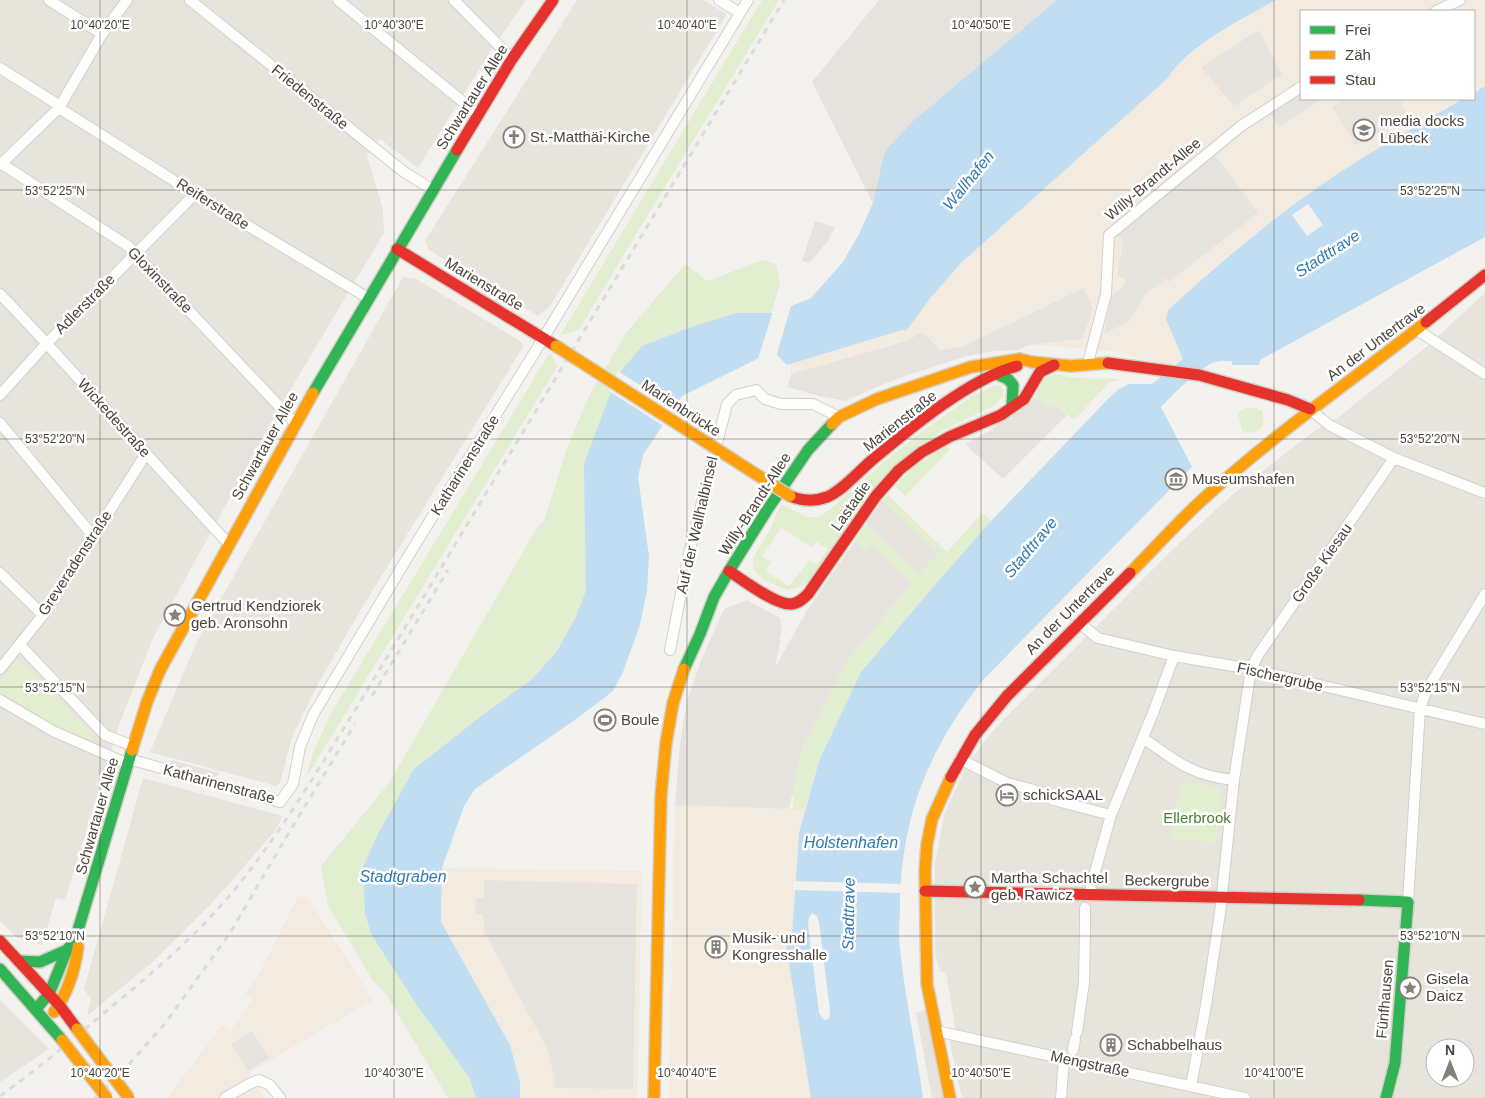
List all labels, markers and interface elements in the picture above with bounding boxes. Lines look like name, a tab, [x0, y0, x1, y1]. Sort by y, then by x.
legend	[1300, 10, 1475, 100]
text: 10°40'20"E	[70, 18, 130, 32]
text: 10°40'30"E	[364, 18, 424, 32]
text: 10°40'40"E	[657, 18, 717, 32]
text: 10°40'50"E	[951, 18, 1011, 32]
text: Frei	[1345, 21, 1371, 38]
street label: Schwartauer Allee	[432, 41, 511, 153]
text: Zäh	[1345, 46, 1371, 63]
street label: Friedenstraße	[269, 61, 352, 133]
text: Stau	[1345, 71, 1376, 88]
place label: media docks Lübeck	[1380, 112, 1464, 146]
school or university icon: media docks Lübeck	[1352, 118, 1376, 142]
church icon: St.-Matthäi-Kirche	[502, 125, 526, 149]
place label: St.-Matthäi-Kirche	[530, 128, 650, 145]
street label: Willy-Brandt-Allee	[1102, 134, 1204, 223]
water label: Wallhafen	[939, 147, 997, 213]
street label: Reiferstraße	[174, 175, 253, 233]
text: 53°52'25"N	[25, 184, 85, 198]
text: 53°52'25"N	[1400, 184, 1460, 198]
water label: Stadttrave	[1292, 226, 1363, 280]
street label: Gloxinstraße	[125, 243, 196, 316]
street label: Marienstraße	[442, 254, 527, 314]
street label: Adlerstraße	[51, 270, 118, 337]
street label: An der Untertrave	[1323, 299, 1428, 384]
street label: Wickedestraße	[75, 375, 154, 461]
street label: Marienbrücke	[639, 376, 724, 439]
street label: Marienstraße	[860, 387, 940, 455]
street label: Schwartauer Allee	[228, 389, 301, 503]
street label: Katharinenstraße	[427, 411, 502, 518]
text: 53°52'20"N	[25, 432, 85, 446]
text: 53°52'20"N	[1400, 432, 1460, 446]
street label: Willy-Brandt-Allee	[715, 449, 794, 558]
street label: Auf der Wallhalbinsel	[672, 455, 721, 595]
museum icon: Museumshafen	[1164, 467, 1188, 491]
place label: Museumshafen	[1192, 470, 1295, 487]
street label: Lastadie	[827, 478, 874, 534]
street label: Greveradenstraße	[34, 507, 115, 618]
water label: Stadttrave	[1000, 514, 1060, 581]
street label: Große Kiesau	[1288, 520, 1355, 605]
street label: An der Untertrave	[1022, 562, 1118, 658]
place label: Gertrud Kendziorek geb. Aronsohn	[191, 597, 322, 631]
place icon: Gertrud Kendziorek geb. Aronsohn	[163, 603, 187, 627]
street label: Fischergrube	[1236, 658, 1325, 695]
text: 53°52'15"N	[25, 681, 85, 695]
text: 53°52'15"N	[1400, 681, 1460, 695]
sports icon: Boule	[593, 708, 617, 732]
place label: Boule	[621, 711, 659, 728]
street label: Schwartauer Allee	[72, 755, 121, 876]
street label: Katharinenstraße	[161, 760, 277, 807]
hotel icon: schickSAAL	[995, 783, 1019, 807]
place label: schickSAAL	[1023, 786, 1103, 803]
park label: Ellerbrook	[1163, 809, 1231, 826]
water label: Holstenhafen	[804, 834, 898, 851]
water label: Stadtgraben	[359, 868, 447, 885]
place label: Martha Schachtel geb. Rawicz	[991, 869, 1108, 903]
street label: Beckergrube	[1124, 871, 1210, 890]
place icon: Martha Schachtel geb. Rawicz	[963, 875, 987, 899]
water label: Stadttrave	[839, 877, 858, 951]
text: 53°52'10"N	[25, 929, 85, 943]
place label: Musik- und Kongresshalle	[732, 929, 827, 963]
text: 53°52'10"N	[1400, 929, 1460, 943]
building icon: Musik- und Kongresshalle	[704, 935, 728, 959]
street label: Fünfhausen	[1373, 959, 1396, 1039]
place label: Gisela Daicz	[1426, 970, 1469, 1004]
place icon: Gisela Daicz	[1398, 976, 1422, 1000]
building icon: Schabbelhaus	[1099, 1033, 1123, 1057]
place label: Schabbelhaus	[1127, 1036, 1222, 1053]
north arrow	[1425, 1038, 1475, 1088]
text: N	[1445, 1042, 1455, 1058]
street label: Mengstraße	[1049, 1047, 1131, 1080]
text: 10°40'20"E	[70, 1066, 130, 1080]
text: 10°40'30"E	[364, 1066, 424, 1080]
text: 10°40'40"E	[657, 1066, 717, 1080]
text: 10°40'50"E	[951, 1066, 1011, 1080]
text: 10°41'00"E	[1244, 1066, 1304, 1080]

